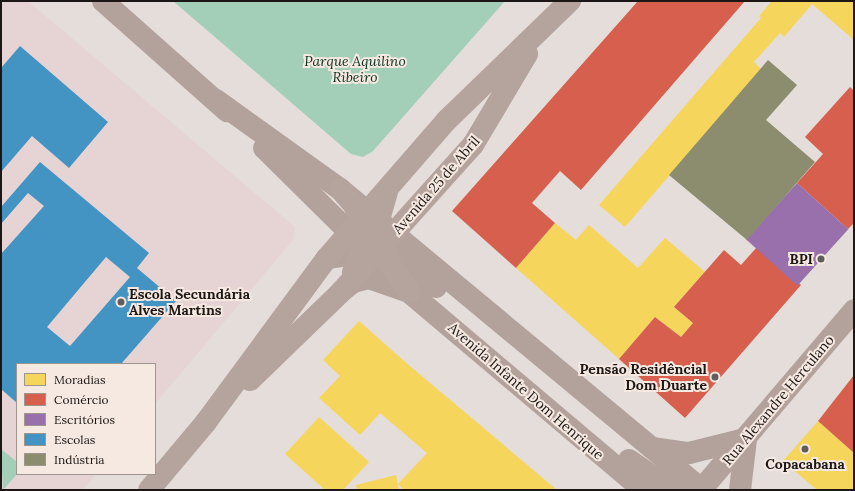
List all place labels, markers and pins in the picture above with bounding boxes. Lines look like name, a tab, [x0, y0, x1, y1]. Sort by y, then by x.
place label: BPI	[790, 251, 813, 267]
marker: BPI	[816, 254, 826, 264]
place label: Escola Secundária Alves Martins	[129, 286, 250, 318]
marker: Escola Secundária Alves Martins	[116, 297, 126, 307]
place label: Pensão Residêncial Dom Duarte	[579, 361, 707, 394]
marker: Pensão Residêncial Dom Duarte	[710, 372, 720, 382]
marker: Copacabana	[800, 444, 810, 454]
place label: Copacabana	[765, 456, 845, 472]

